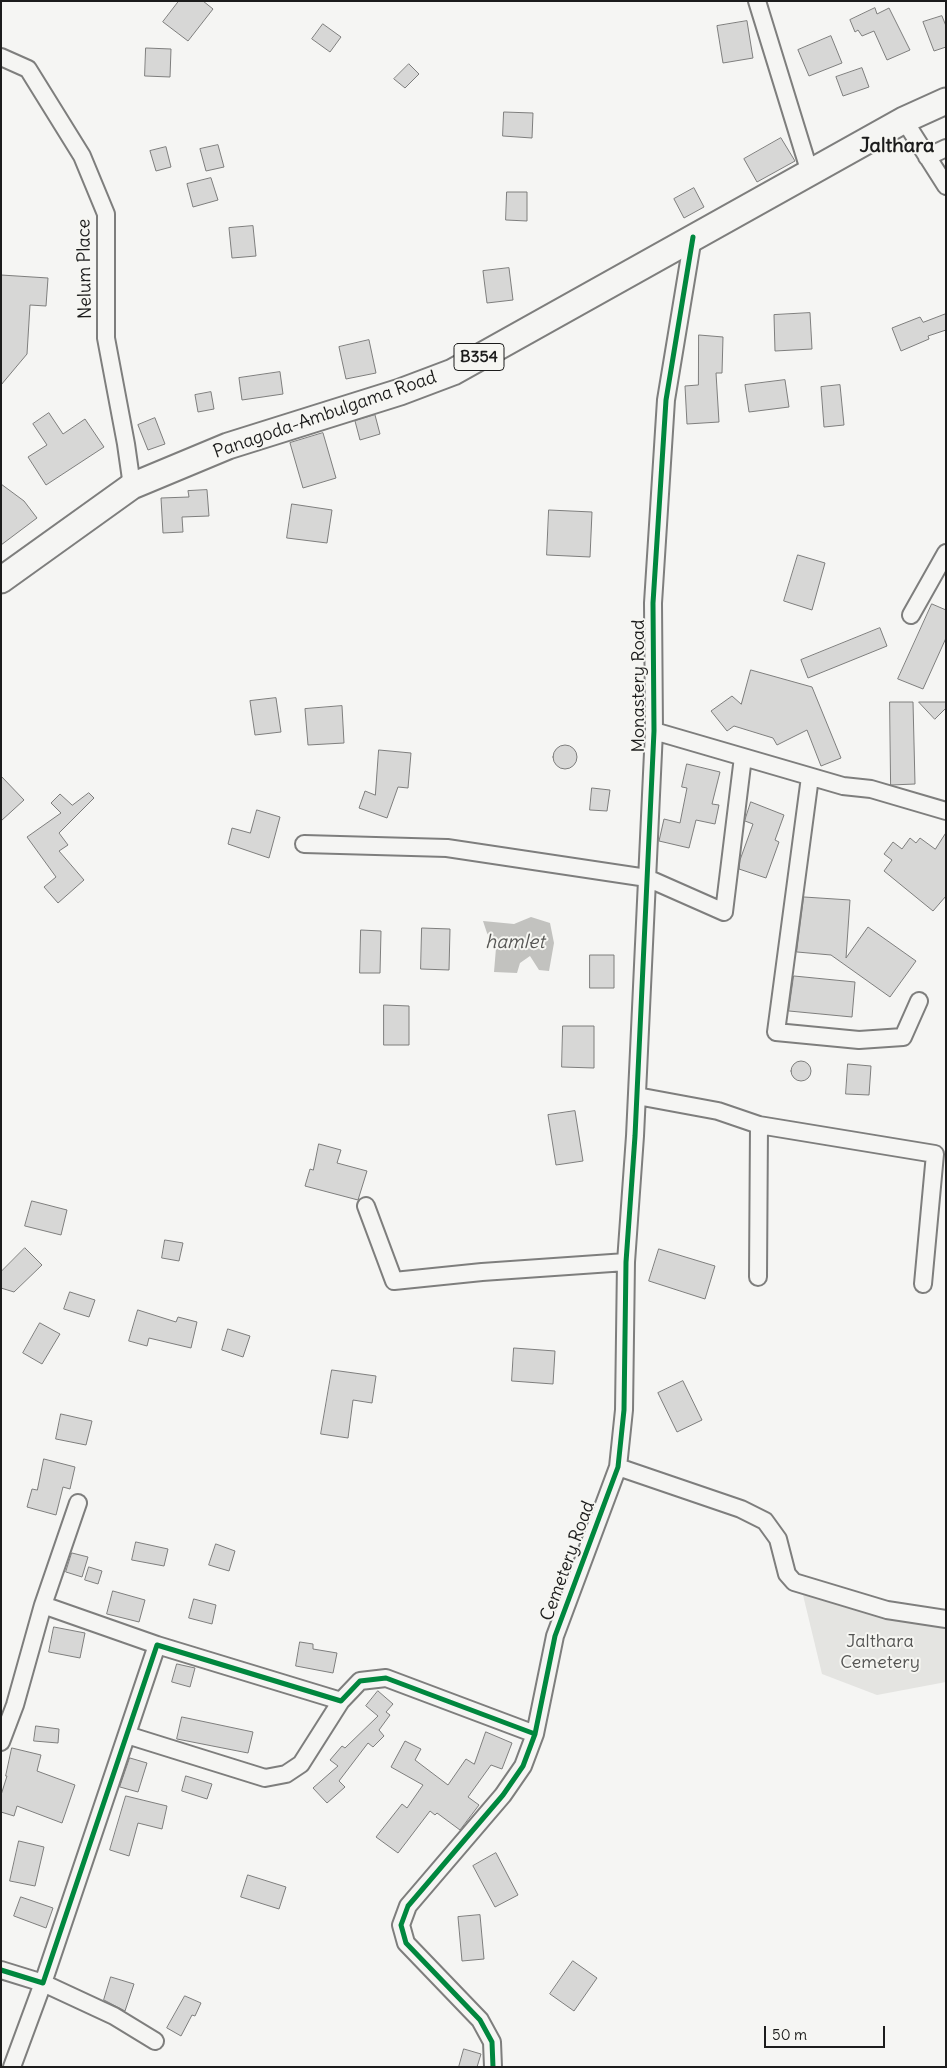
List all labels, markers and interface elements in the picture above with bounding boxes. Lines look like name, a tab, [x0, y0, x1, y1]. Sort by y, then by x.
district label: Jalthara	[859, 134, 935, 158]
street label: Nelum Place	[73, 219, 97, 319]
road number: B354	[454, 344, 504, 371]
street label: Panagoda-Ambulgama Road	[211, 367, 439, 463]
street label: Monastery Road	[628, 619, 650, 753]
water label: hamlet	[485, 932, 545, 954]
street label: Cemetery Road	[536, 1498, 600, 1624]
park label: Jalthara Cemetery	[840, 1631, 920, 1674]
scale bar	[767, 2016, 888, 2048]
text: 50 m	[772, 2025, 807, 2044]

